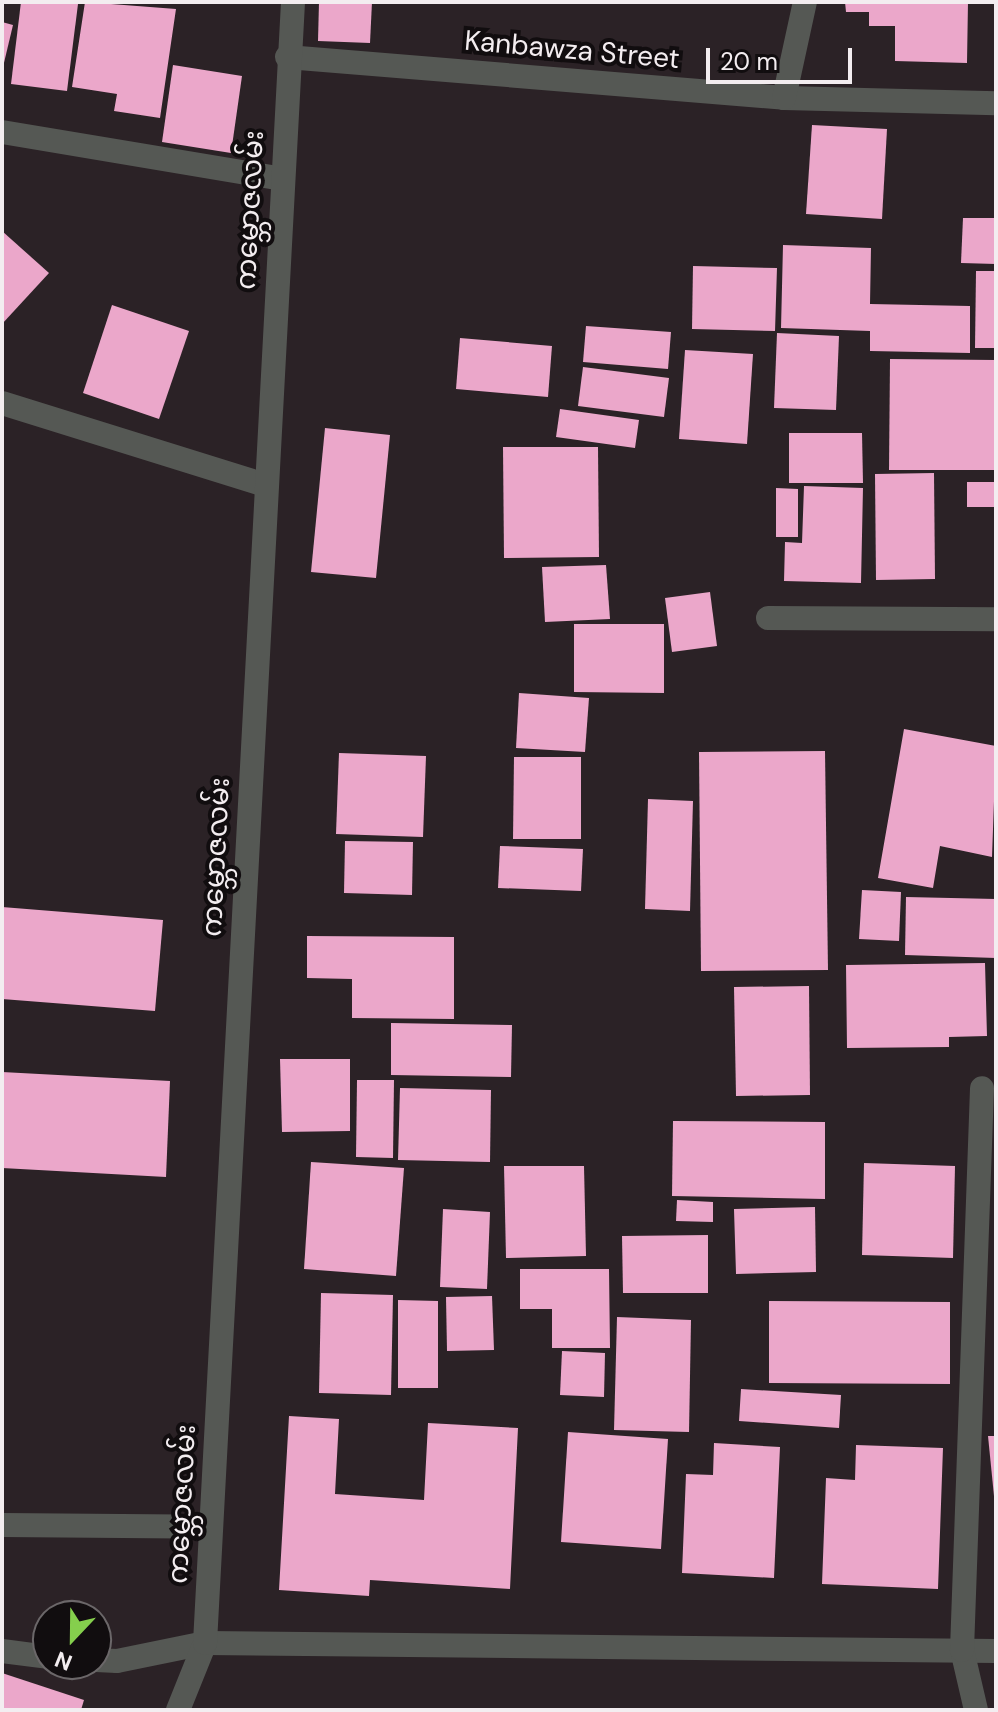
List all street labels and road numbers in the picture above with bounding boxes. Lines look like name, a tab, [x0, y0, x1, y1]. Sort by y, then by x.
street label: Kanbawza Street	[463, 24, 681, 76]
street label: ကမ္ဘောဇလမ်း	[229, 129, 271, 291]
street label: ကမ္ဘောဇလမ်း	[195, 776, 237, 938]
street label: ကမ္ဘောဇလမ်း	[161, 1423, 203, 1585]

